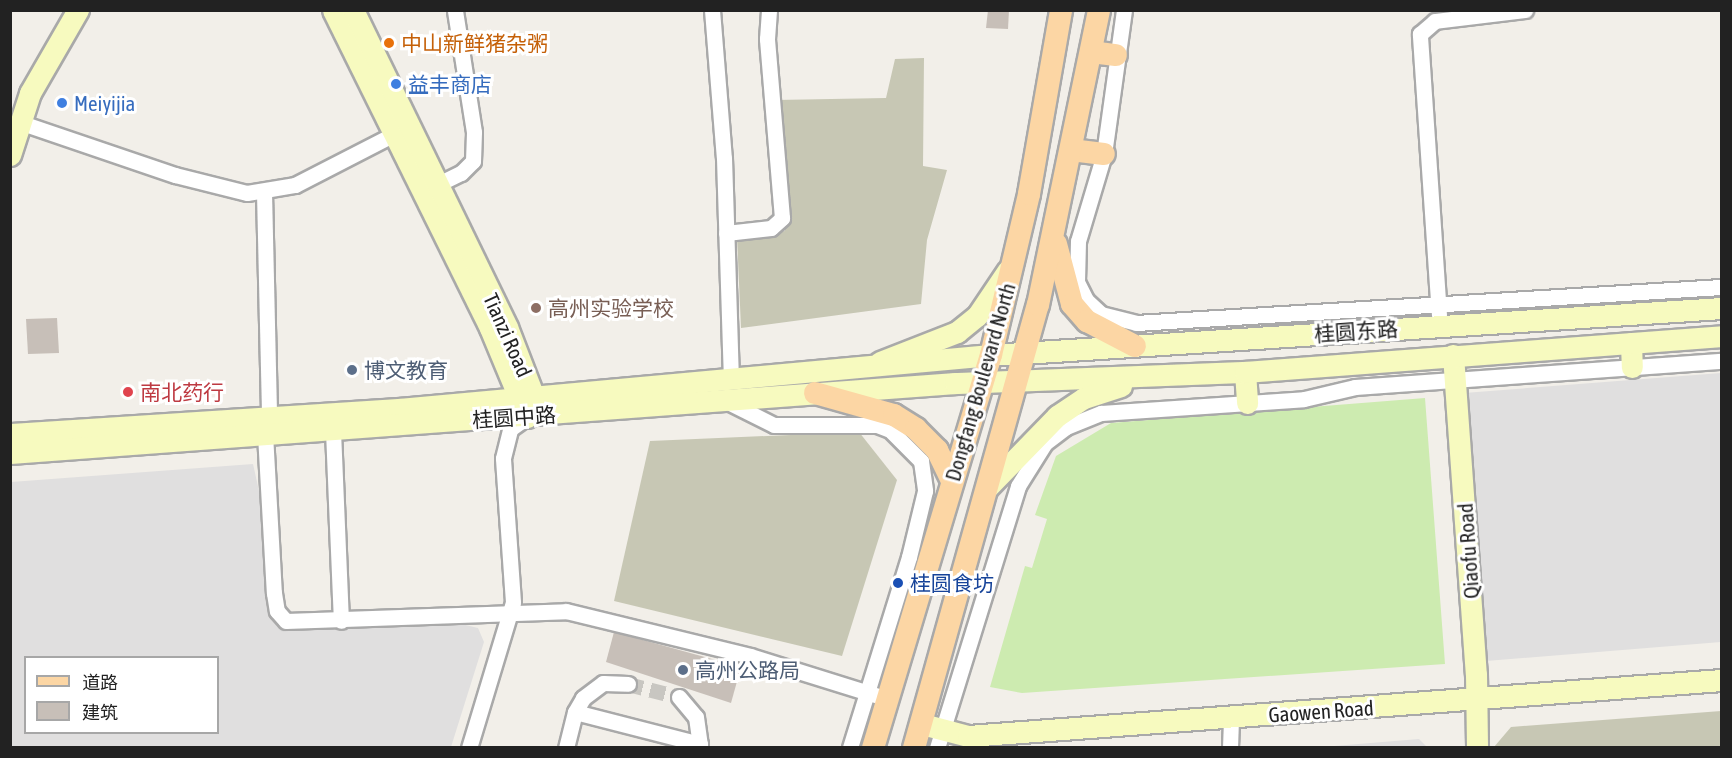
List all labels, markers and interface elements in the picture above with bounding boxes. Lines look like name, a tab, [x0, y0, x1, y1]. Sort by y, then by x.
place label: 中山新鲜猪杂粥	[401, 30, 548, 56]
marker: 中山新鲜猪杂粥	[382, 36, 396, 50]
place label: 益丰商店	[408, 71, 492, 97]
marker: 益丰商店	[389, 77, 403, 91]
place label: Meiyijia	[74, 90, 135, 116]
marker: Meiyijia	[55, 96, 69, 110]
street label: Dongfang Boulevard North	[940, 280, 1020, 484]
street label: Tianzi Road	[478, 289, 538, 381]
place label: 高州实验学校	[548, 295, 674, 321]
marker: 高州实验学校	[529, 301, 543, 315]
street label: 桂圆东路	[1313, 316, 1399, 346]
place label: 博文教育	[364, 357, 448, 383]
marker: 博文教育	[345, 363, 359, 377]
place label: 南北药行	[140, 379, 224, 405]
marker: 南北药行	[121, 385, 135, 399]
street label: 桂圆中路	[471, 402, 557, 432]
street label: Qiaofu Road	[1452, 502, 1484, 600]
place label: 桂圆食坊	[910, 570, 994, 596]
marker: 桂圆食坊	[891, 576, 905, 590]
legend	[24, 656, 219, 734]
place label: 高州公路局	[695, 657, 800, 683]
marker: 高州公路局	[676, 663, 690, 677]
text: 道路	[82, 672, 118, 693]
street label: Gaowen Road	[1267, 695, 1375, 727]
text: 建筑	[82, 702, 118, 723]

